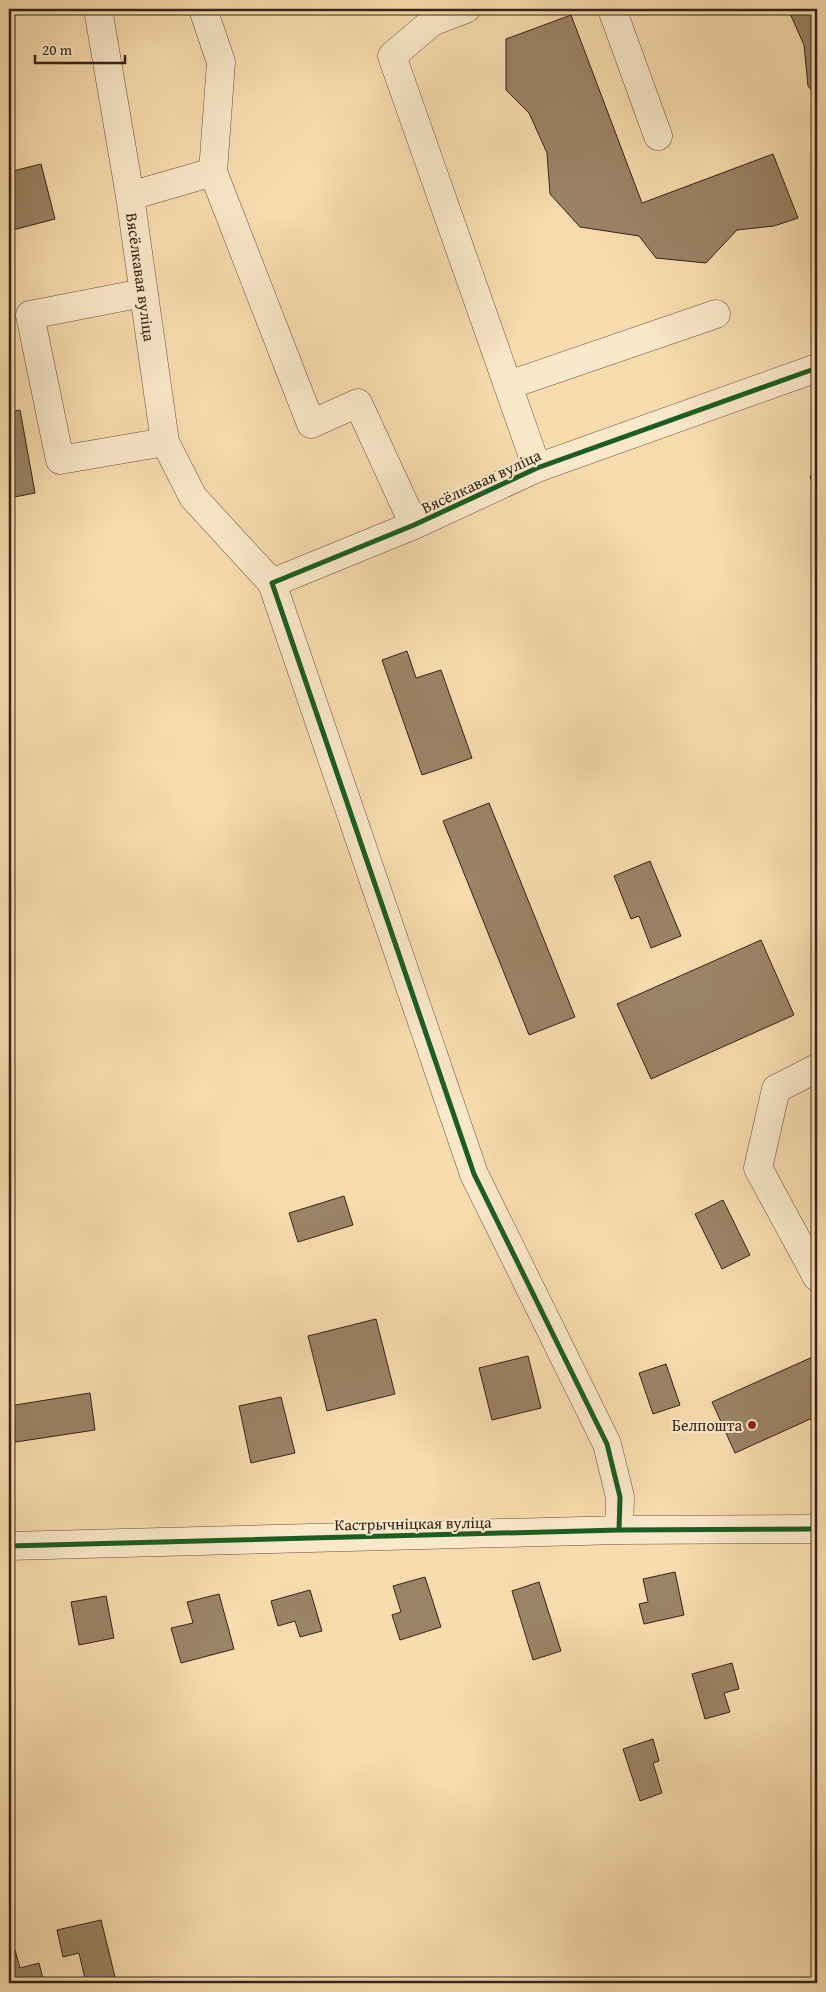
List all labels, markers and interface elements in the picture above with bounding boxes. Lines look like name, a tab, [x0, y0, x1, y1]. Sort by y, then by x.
scale bar	[35, 32, 125, 64]
text: 20 m	[42, 39, 73, 60]
street label: Вясёлкавая вуліца	[120, 211, 162, 343]
street label: Вясёлкавая вуліца	[417, 443, 545, 519]
place label: Белпошта	[672, 1413, 742, 1437]
marker: Белпошта	[746, 1419, 758, 1431]
street label: Кастрычніцкая вуліца	[334, 1510, 492, 1536]

